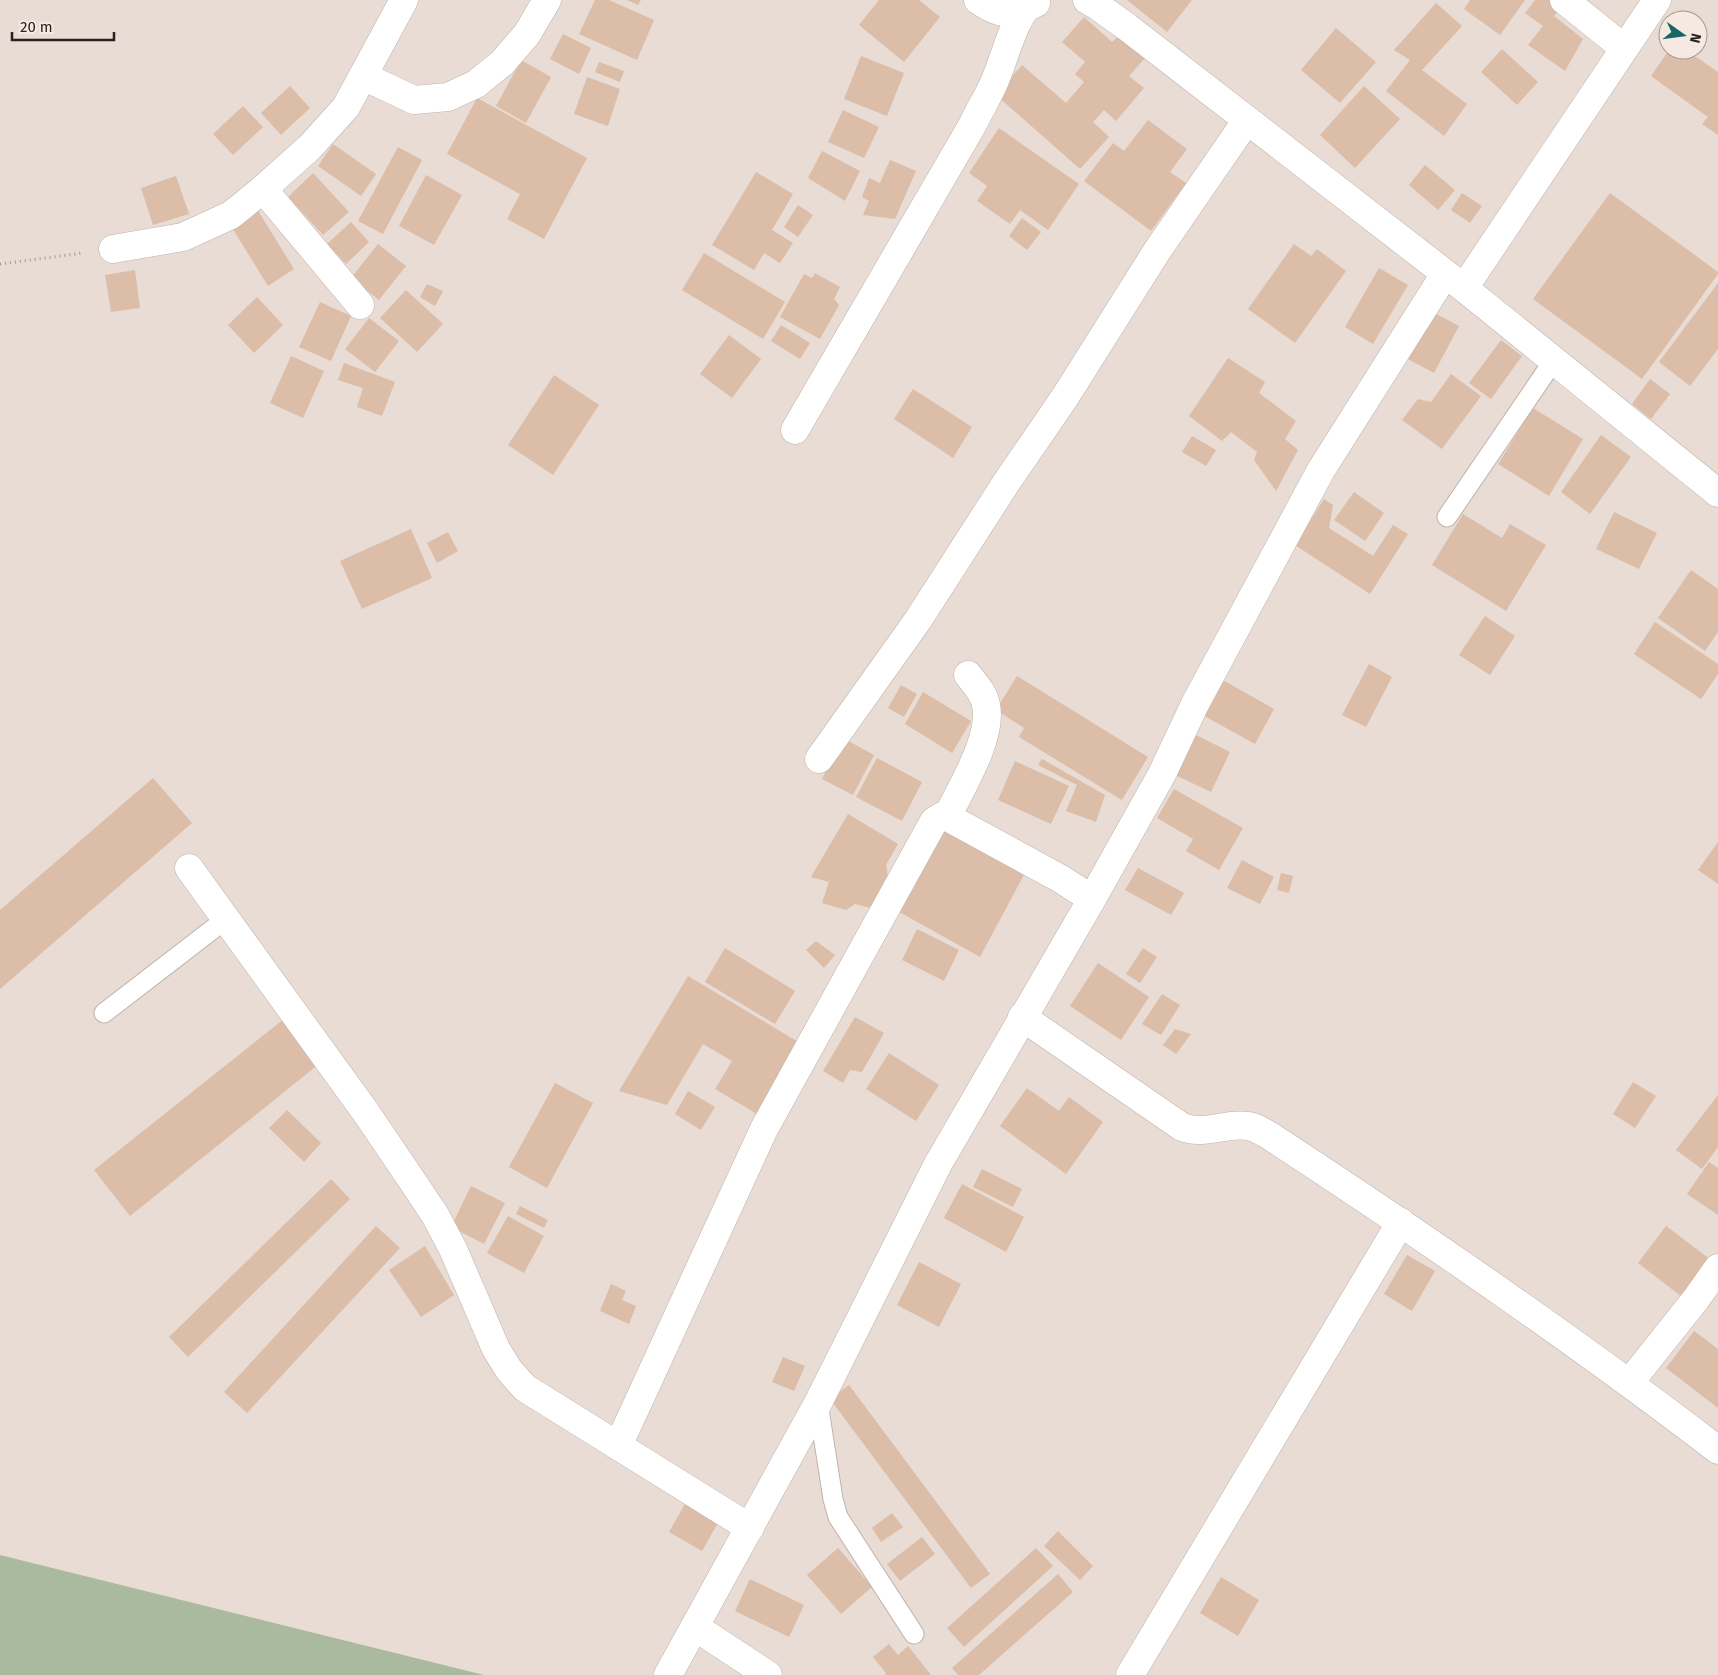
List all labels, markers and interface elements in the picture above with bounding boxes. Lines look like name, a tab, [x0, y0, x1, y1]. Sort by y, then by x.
scale bar	[12, 10, 115, 42]
north arrow	[1658, 10, 1708, 60]
text: 20 m	[20, 18, 53, 36]
text: N	[1686, 31, 1705, 45]

